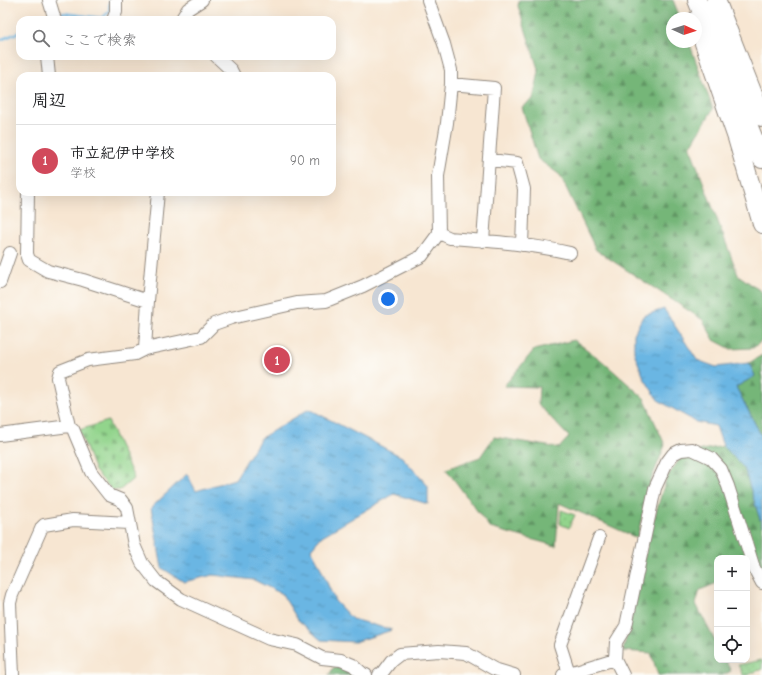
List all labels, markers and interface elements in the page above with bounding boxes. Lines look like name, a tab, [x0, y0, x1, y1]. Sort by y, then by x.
north arrow	[666, 12, 702, 48]
search box	[16, 16, 336, 60]
icon: search	[30, 27, 52, 49]
text: ここで検索	[62, 31, 137, 49]
text: 周辺	[32, 91, 66, 110]
text: 市立紀伊中学校	[70, 144, 175, 162]
text: 1	[42, 153, 48, 168]
text: 90 m	[290, 153, 320, 168]
text: 学校	[70, 165, 96, 180]
your location	[378, 289, 398, 309]
pin: 1	[264, 345, 290, 375]
map controls	[714, 555, 750, 663]
button: +	[714, 555, 750, 591]
button: −	[714, 591, 750, 627]
button: locate	[714, 627, 750, 663]

